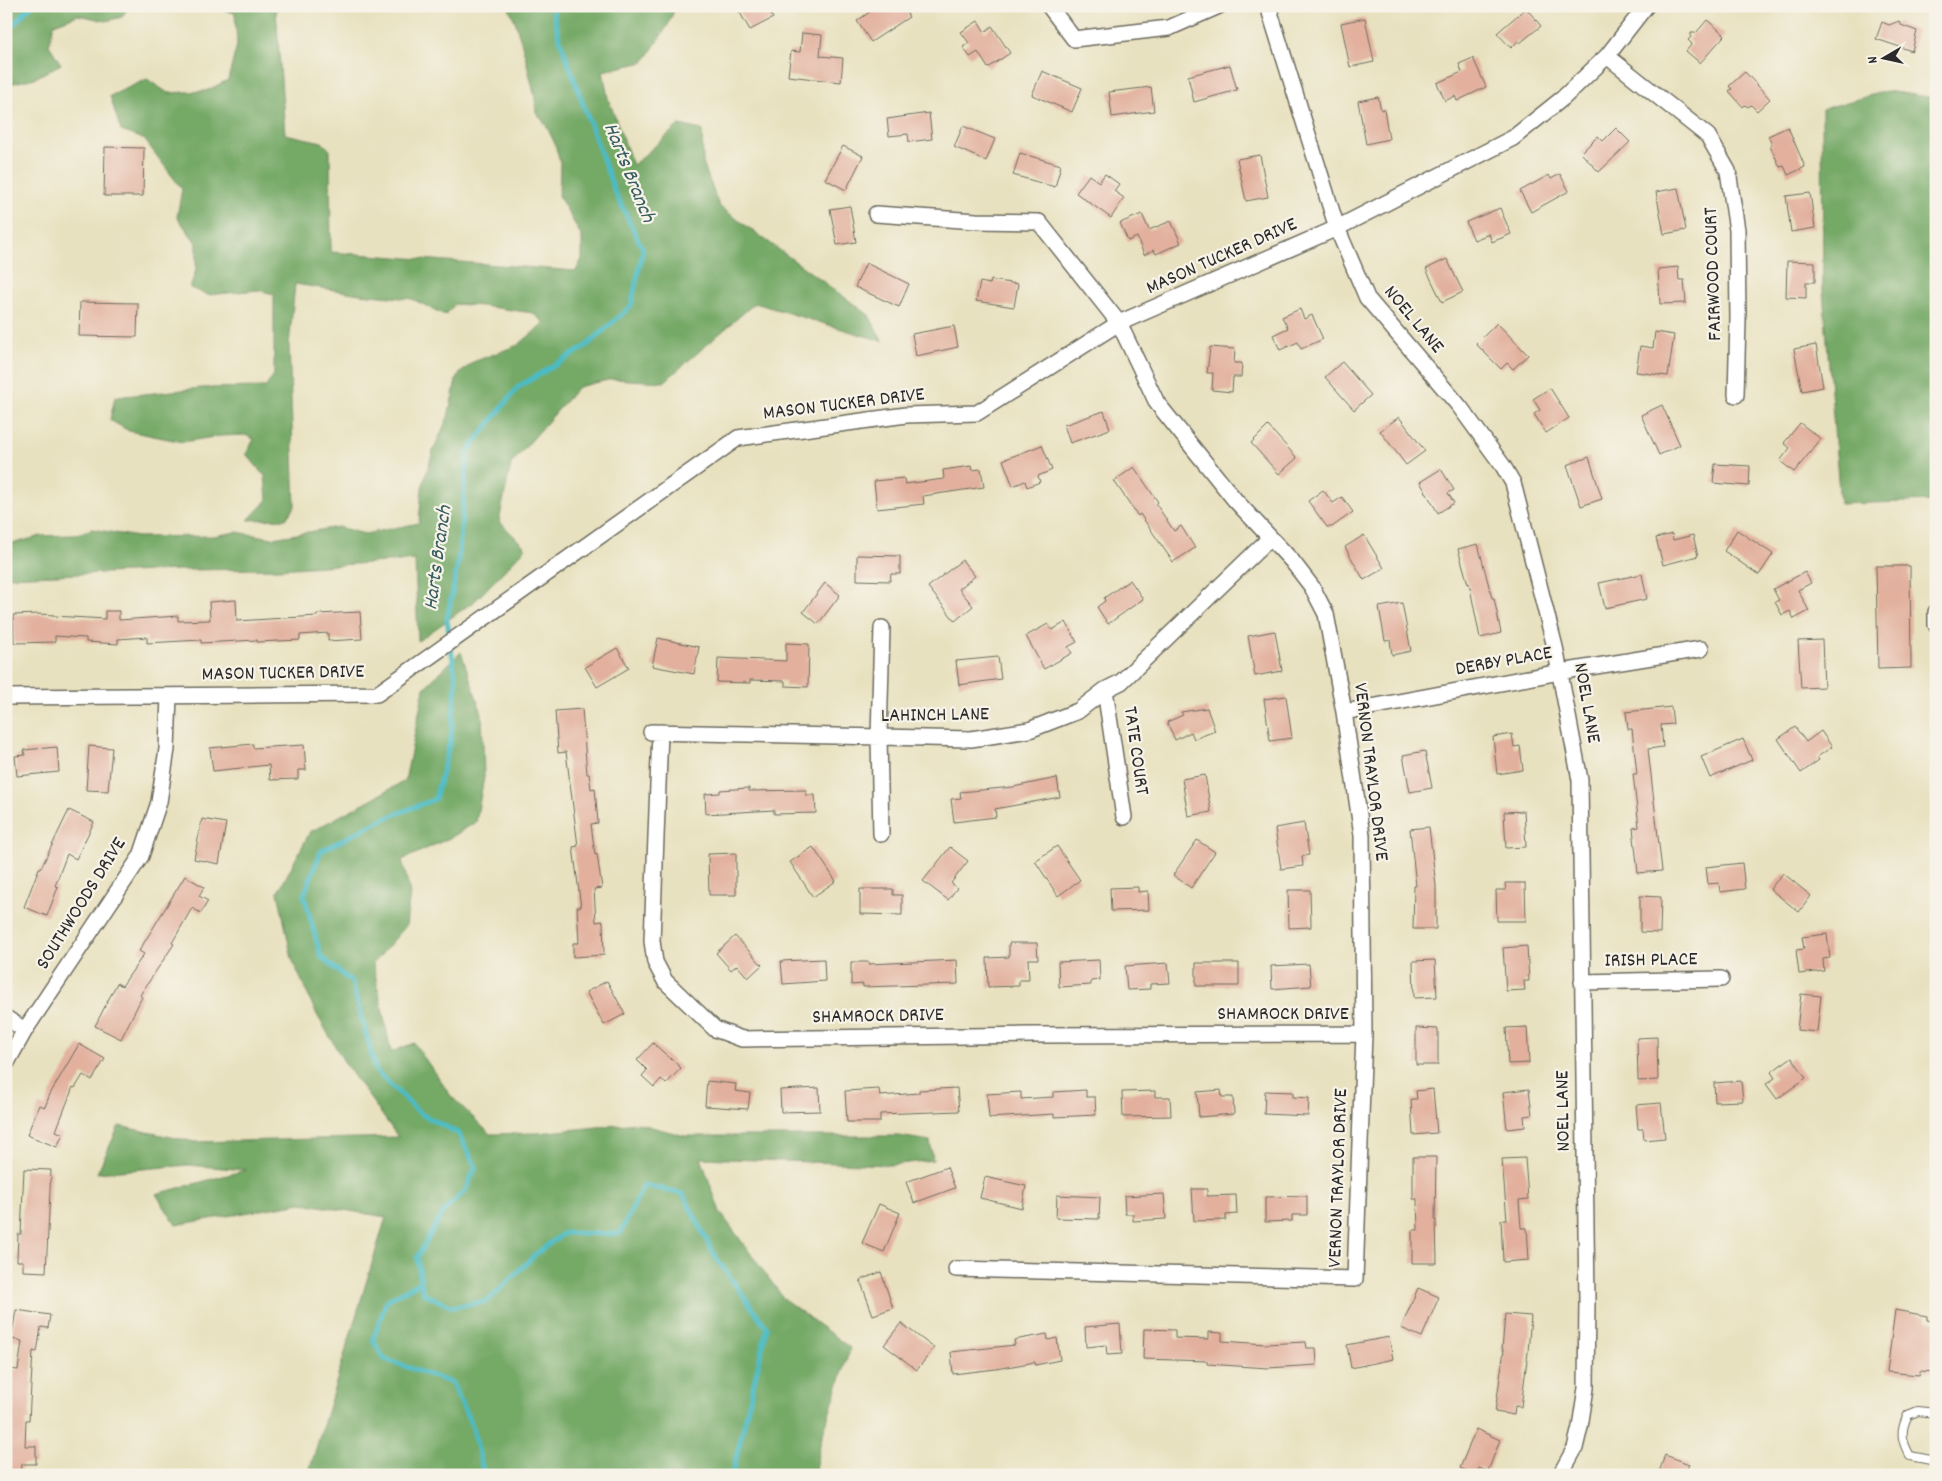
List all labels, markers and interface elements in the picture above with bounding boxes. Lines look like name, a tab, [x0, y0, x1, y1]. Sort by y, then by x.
north arrow	[1860, 32, 1910, 82]
text: N	[1863, 55, 1884, 65]
water label: Harts Branch	[594, 119, 662, 229]
street label: FAIRWOOD COURT	[1698, 207, 1730, 341]
street label: MASON TUCKER DRIVE	[1142, 211, 1302, 303]
street label: NOEL LANE	[1376, 280, 1450, 360]
street label: MASON TUCKER DRIVE	[762, 381, 926, 429]
water label: Harts Branch	[417, 502, 461, 612]
street label: DERBY PLACE	[1453, 640, 1555, 684]
street label: MASON TUCKER DRIVE	[202, 659, 364, 689]
street label: NOEL LANE	[1565, 661, 1607, 745]
street label: VERNON TRAYLOR DRIVE	[1345, 681, 1395, 863]
street label: LAHINCH LANE	[881, 701, 989, 731]
street label: TATE COURT	[1115, 705, 1155, 797]
street label: SOUTHWOODS DRIVE	[30, 832, 134, 976]
street label: IRISH PLACE	[1604, 946, 1698, 976]
street label: SHAMROCK DRIVE	[1217, 1001, 1349, 1029]
street label: SHAMROCK DRIVE	[812, 1002, 944, 1032]
street label: NOEL LANE	[1549, 1070, 1579, 1152]
street label: VERNON TRAYLOR DRIVE	[1322, 1088, 1356, 1268]

